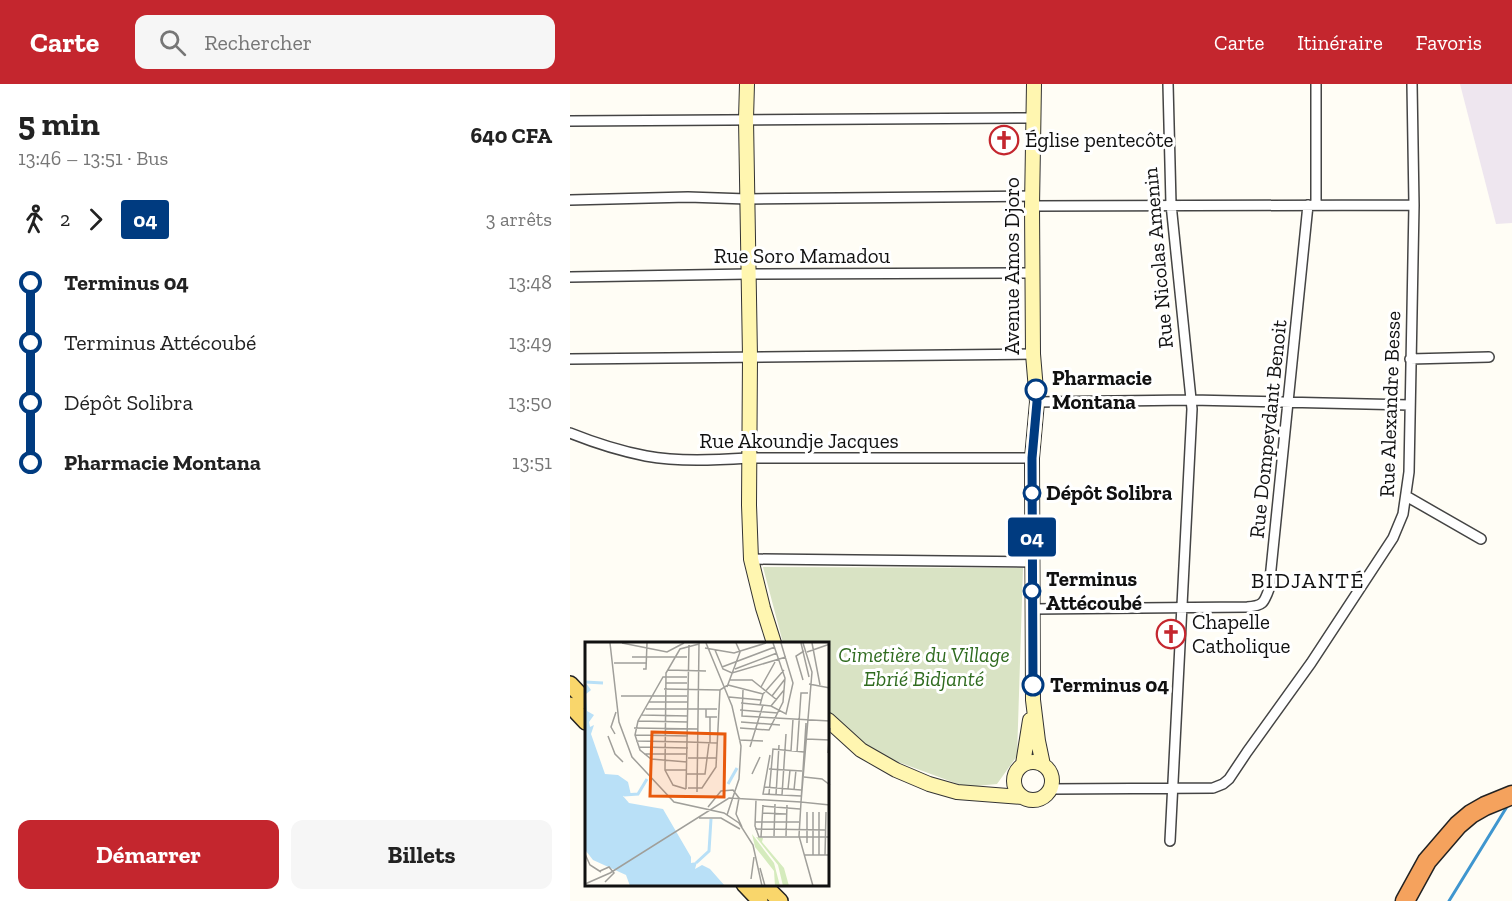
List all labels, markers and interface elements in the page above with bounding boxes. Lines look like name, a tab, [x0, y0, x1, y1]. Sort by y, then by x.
search box	[135, 15, 555, 69]
text: Carte	[30, 26, 99, 59]
icon: search	[156, 26, 189, 59]
text: Rechercher	[204, 29, 312, 56]
text: Carte	[1214, 30, 1264, 55]
text: Itinéraire	[1297, 30, 1383, 55]
text: Favoris	[1416, 30, 1482, 55]
text: 5 min	[18, 104, 100, 143]
text: 640 CFA	[470, 122, 552, 149]
church icon: Église pentecôte	[988, 124, 1020, 156]
place label: Église pentecôte	[1025, 127, 1174, 152]
text: 13:46 – 13:51 · Bus	[18, 146, 168, 170]
street label: Rue Nicolas Amenin	[1137, 167, 1178, 350]
street label: Avenue Amos Djoro	[999, 177, 1025, 355]
icon: walk	[18, 203, 51, 236]
icon: forward	[79, 203, 112, 236]
text: 2	[60, 207, 70, 231]
text: 04	[133, 207, 157, 232]
text: 3 arrêts	[486, 207, 552, 231]
street label: Rue Soro Mamadou	[714, 243, 890, 268]
text: Terminus 04	[64, 269, 189, 296]
text: 13:48	[509, 270, 552, 294]
street label: Rue Alexandre Besse	[1374, 310, 1405, 498]
street label: Rue Dompeydant Benoit	[1244, 318, 1291, 540]
text: Terminus Attécoubé	[64, 329, 256, 356]
text: 13:49	[509, 330, 552, 354]
place label: Pharmacie Montana	[1052, 365, 1152, 414]
marker: Pharmacie Montana	[1025, 379, 1047, 401]
text: Dépôt Solibra	[64, 389, 193, 416]
text: 13:50	[508, 390, 552, 414]
street label: Rue Akoundje Jacques	[699, 428, 899, 454]
text: Pharmacie Montana	[64, 449, 261, 476]
text: 13:51	[512, 450, 552, 474]
place label: Dépôt Solibra	[1046, 480, 1173, 505]
marker: Dépôt Solibra	[1023, 484, 1041, 502]
line badge: 04	[1005, 518, 1059, 556]
text: 04	[1020, 525, 1044, 550]
place label: Terminus Attécoubé	[1046, 566, 1142, 615]
district label: BIDJANTÉ	[1251, 567, 1365, 594]
marker: Terminus Attécoubé	[1023, 582, 1041, 600]
place label: Chapelle Catholique	[1192, 609, 1290, 658]
church icon: Chapelle Catholique	[1155, 618, 1187, 650]
inset map	[585, 642, 830, 886]
park label: Cimetière du Village Ebrié Bidjanté	[838, 642, 1010, 691]
place label: Terminus 04	[1050, 672, 1169, 697]
marker: Terminus 04	[1022, 674, 1044, 696]
button: Démarrer	[18, 820, 279, 889]
button: Billets	[291, 820, 552, 889]

